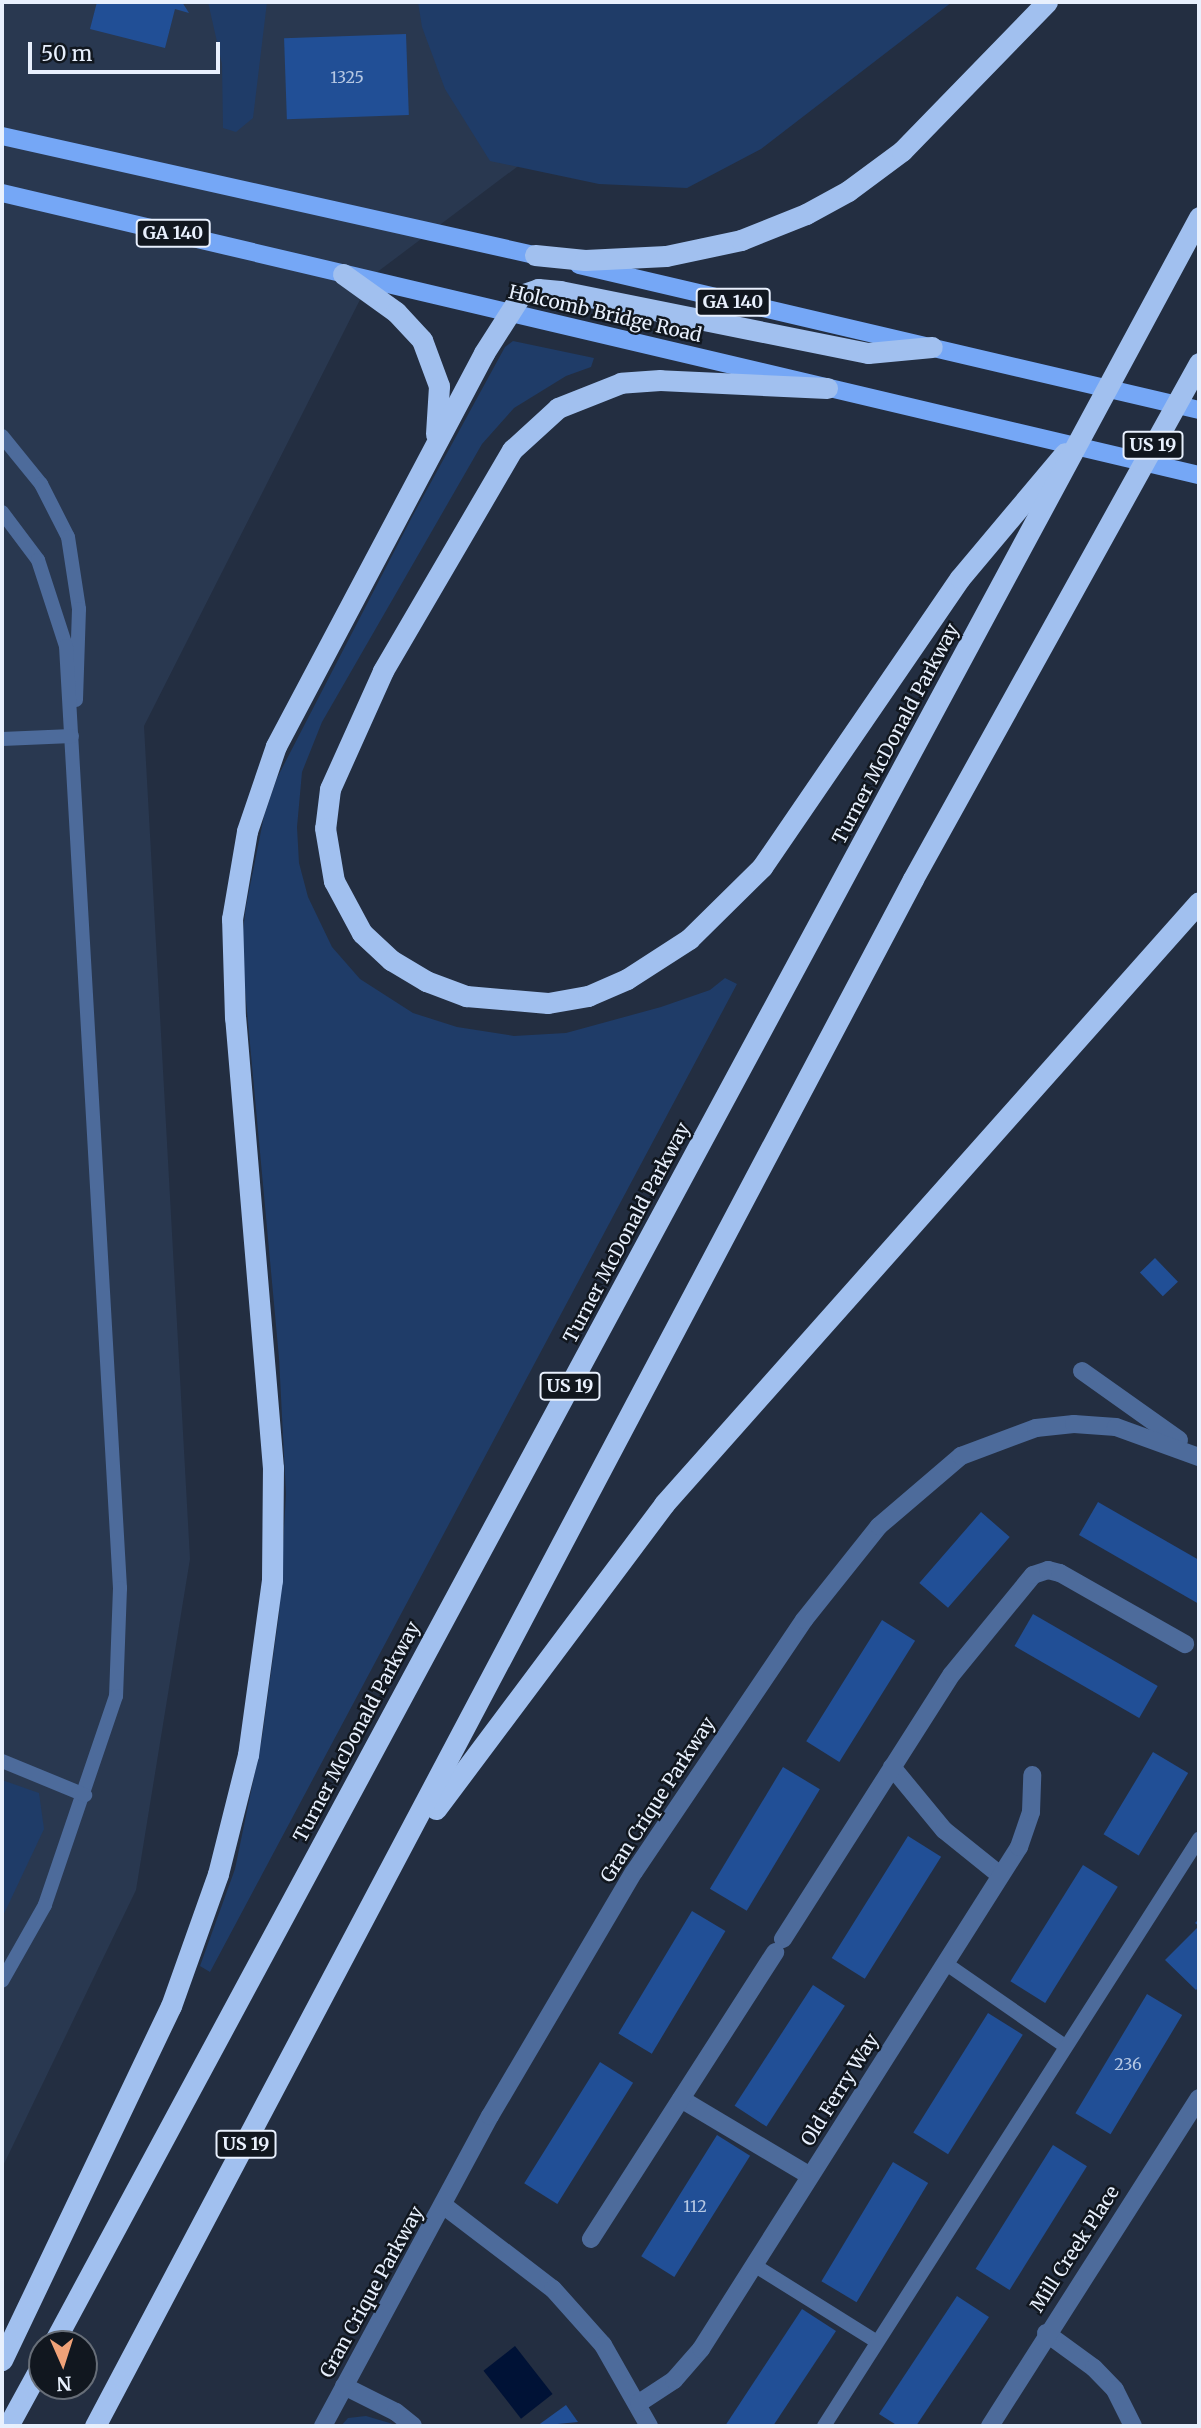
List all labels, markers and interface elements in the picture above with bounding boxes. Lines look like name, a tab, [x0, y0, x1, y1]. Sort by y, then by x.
scale bar	[32, 28, 224, 72]
text: 50 m	[41, 40, 92, 67]
house number: 1325	[330, 67, 364, 87]
road number: GA 140	[134, 218, 212, 247]
street label: Holcomb Bridge Road	[506, 281, 704, 347]
road number: GA 140	[694, 288, 772, 316]
road number: US 19	[1122, 430, 1184, 460]
street label: Turner McDonald Parkway	[828, 620, 964, 848]
street label: Turner McDonald Parkway	[559, 1119, 695, 1347]
road number: US 19	[538, 1372, 602, 1400]
street label: Turner McDonald Parkway	[289, 1618, 425, 1846]
street label: Gran Crique Parkway	[596, 1713, 720, 1887]
street label: Old Ferry Way	[796, 2030, 884, 2150]
house number: 236	[1114, 2054, 1142, 2074]
road number: US 19	[215, 2130, 278, 2158]
street label: Mill Creek Place	[1026, 2182, 1124, 2316]
house number: 112	[683, 2196, 707, 2216]
street label: Gran Crique Parkway	[315, 2202, 429, 2382]
north arrow	[28, 2330, 98, 2400]
text: N	[56, 2372, 72, 2396]

